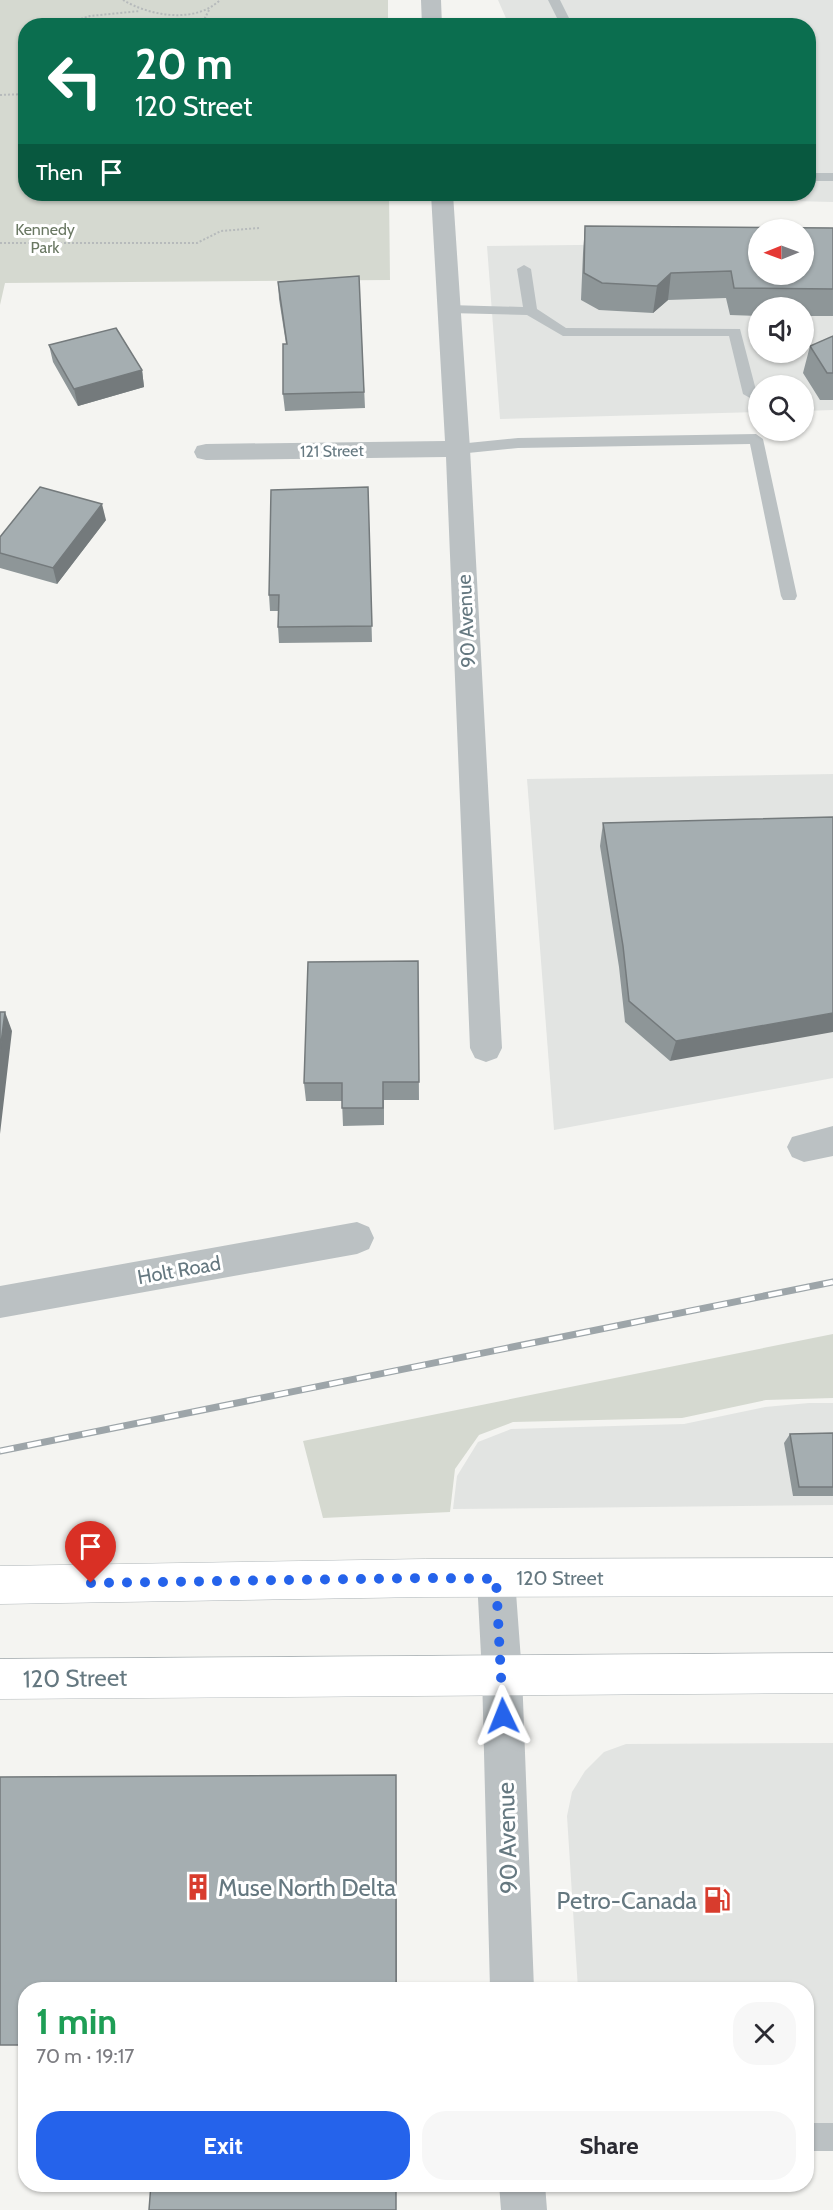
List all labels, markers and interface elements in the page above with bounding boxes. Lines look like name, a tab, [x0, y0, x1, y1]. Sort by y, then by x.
text: 20 m	[135, 38, 233, 90]
icon: left	[36, 42, 114, 120]
text: 120 Street	[135, 90, 252, 123]
icon: arrive	[95, 156, 128, 189]
text: Then	[36, 159, 83, 186]
north arrow	[748, 219, 814, 285]
map controls	[748, 219, 814, 441]
park label: Kennedy Park	[15, 220, 75, 257]
button: sound	[748, 297, 814, 363]
button: search	[748, 375, 814, 441]
street label: 121 Street	[300, 441, 365, 461]
street label: 90 Avenue	[452, 574, 480, 668]
street label: Holt Road	[136, 1251, 222, 1289]
pin	[65, 1521, 116, 1583]
icon: arrive	[74, 1530, 107, 1563]
street label: 120 Street	[517, 1566, 604, 1590]
street label: 120 Street	[23, 1663, 127, 1693]
position arrow	[471, 1684, 535, 1748]
street label: 90 Avenue	[491, 1782, 523, 1894]
building icon: Muse North Delta	[183, 1872, 213, 1902]
place label: Muse North Delta	[218, 1873, 396, 1902]
fuel station icon: Petro-Canada	[702, 1885, 732, 1915]
place label: Petro-Canada	[556, 1886, 697, 1915]
text: 1 min	[36, 1999, 117, 2043]
button: close	[733, 2002, 796, 2065]
text: 70 m · 19:17	[36, 2044, 134, 2068]
button: Exit	[36, 2111, 410, 2180]
button: Share	[422, 2111, 796, 2180]

